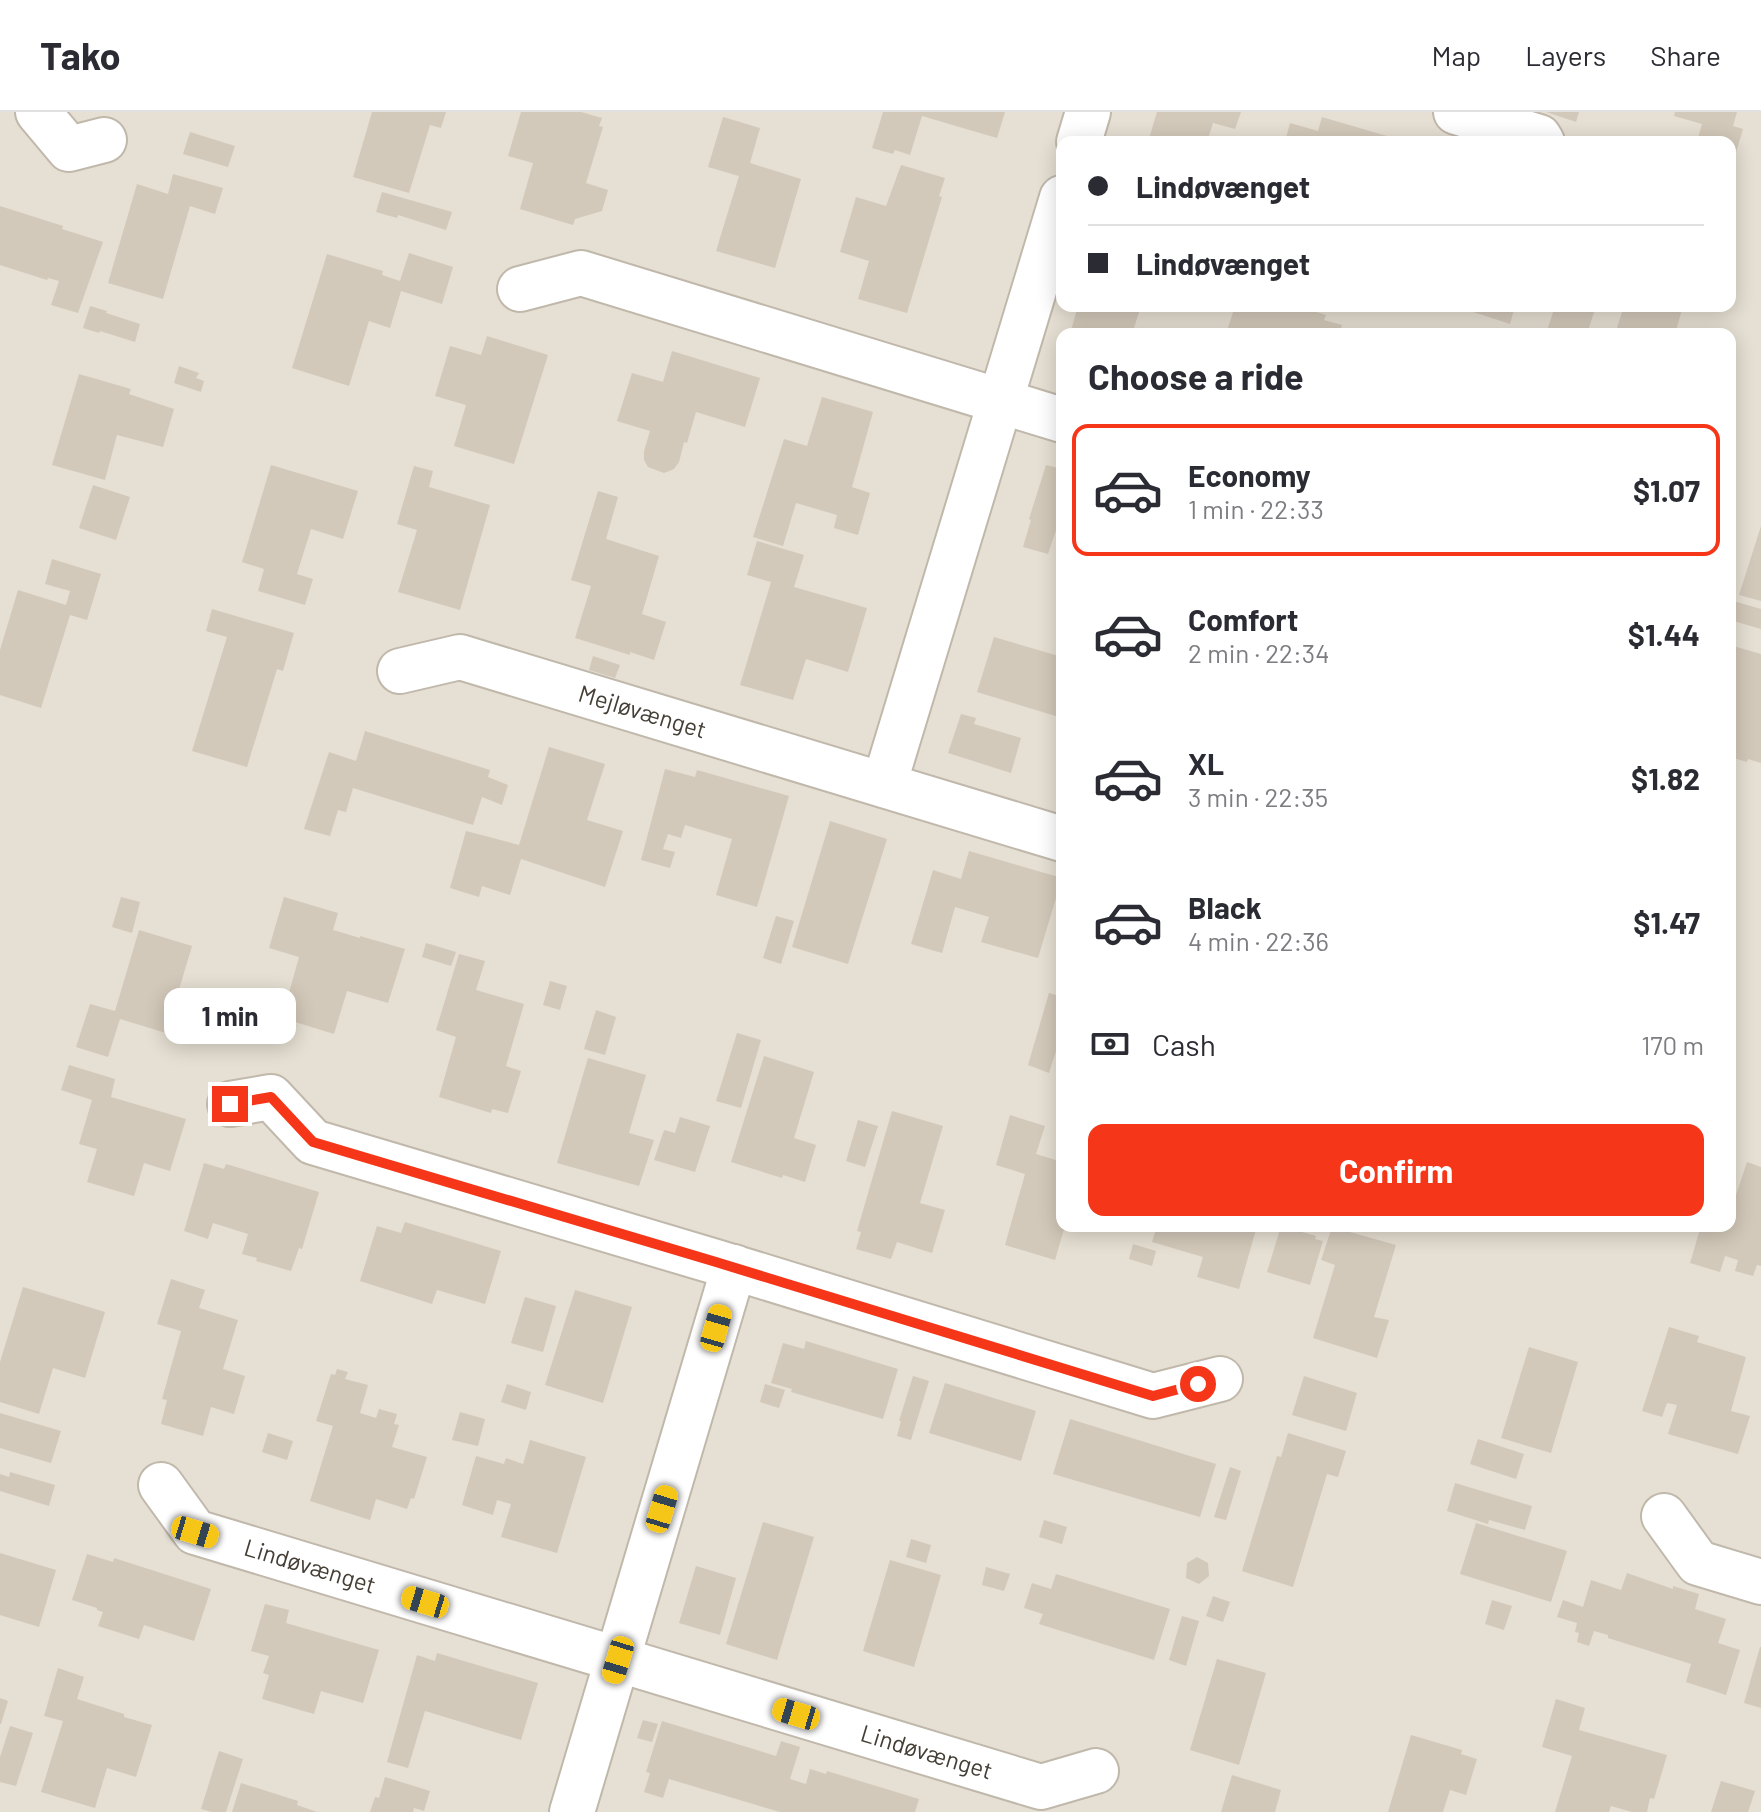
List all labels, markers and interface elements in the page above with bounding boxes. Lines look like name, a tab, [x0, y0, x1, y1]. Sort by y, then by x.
text: Tako	[40, 32, 121, 78]
text: Map	[1431, 38, 1481, 72]
text: Layers	[1525, 38, 1606, 72]
text: Share	[1650, 38, 1721, 72]
text: Lindøvænget	[1136, 168, 1310, 204]
text: Lindøvænget	[1136, 245, 1310, 281]
text: Choose a ride	[1088, 354, 1304, 397]
icon: car	[1092, 454, 1164, 526]
text: Economy	[1188, 457, 1311, 493]
text: $1.07	[1633, 472, 1700, 508]
text: 1 min · 22:33	[1188, 493, 1324, 524]
icon: car	[1092, 598, 1164, 670]
text: Comfort	[1188, 601, 1298, 637]
text: $1.44	[1628, 616, 1700, 652]
text: 2 min · 22:34	[1188, 637, 1330, 668]
street label: Mejløvænget	[575, 678, 710, 744]
icon: car	[1092, 742, 1164, 814]
text: XL	[1188, 745, 1224, 781]
text: $1.82	[1631, 760, 1700, 796]
text: 3 min · 22:35	[1188, 781, 1328, 812]
icon: car	[1092, 886, 1164, 958]
text: Black	[1188, 889, 1262, 925]
text: $1.47	[1633, 904, 1700, 940]
text: 4 min · 22:36	[1188, 925, 1329, 956]
callout: 1 min	[164, 988, 296, 1044]
text: 1 min	[202, 1000, 258, 1031]
icon: cash	[1088, 1022, 1132, 1066]
text: Cash	[1152, 1026, 1216, 1062]
text: 170 m	[1641, 1029, 1704, 1060]
route end	[212, 1086, 248, 1122]
button: Confirm	[1088, 1124, 1704, 1216]
car	[698, 1302, 734, 1354]
route start	[1180, 1366, 1216, 1402]
car	[644, 1483, 680, 1535]
car	[169, 1514, 221, 1550]
street label: Lindøvænget	[241, 1532, 380, 1599]
car	[399, 1584, 451, 1620]
car	[600, 1634, 636, 1686]
car	[770, 1696, 822, 1732]
street label: Lindøvænget	[858, 1718, 996, 1785]

